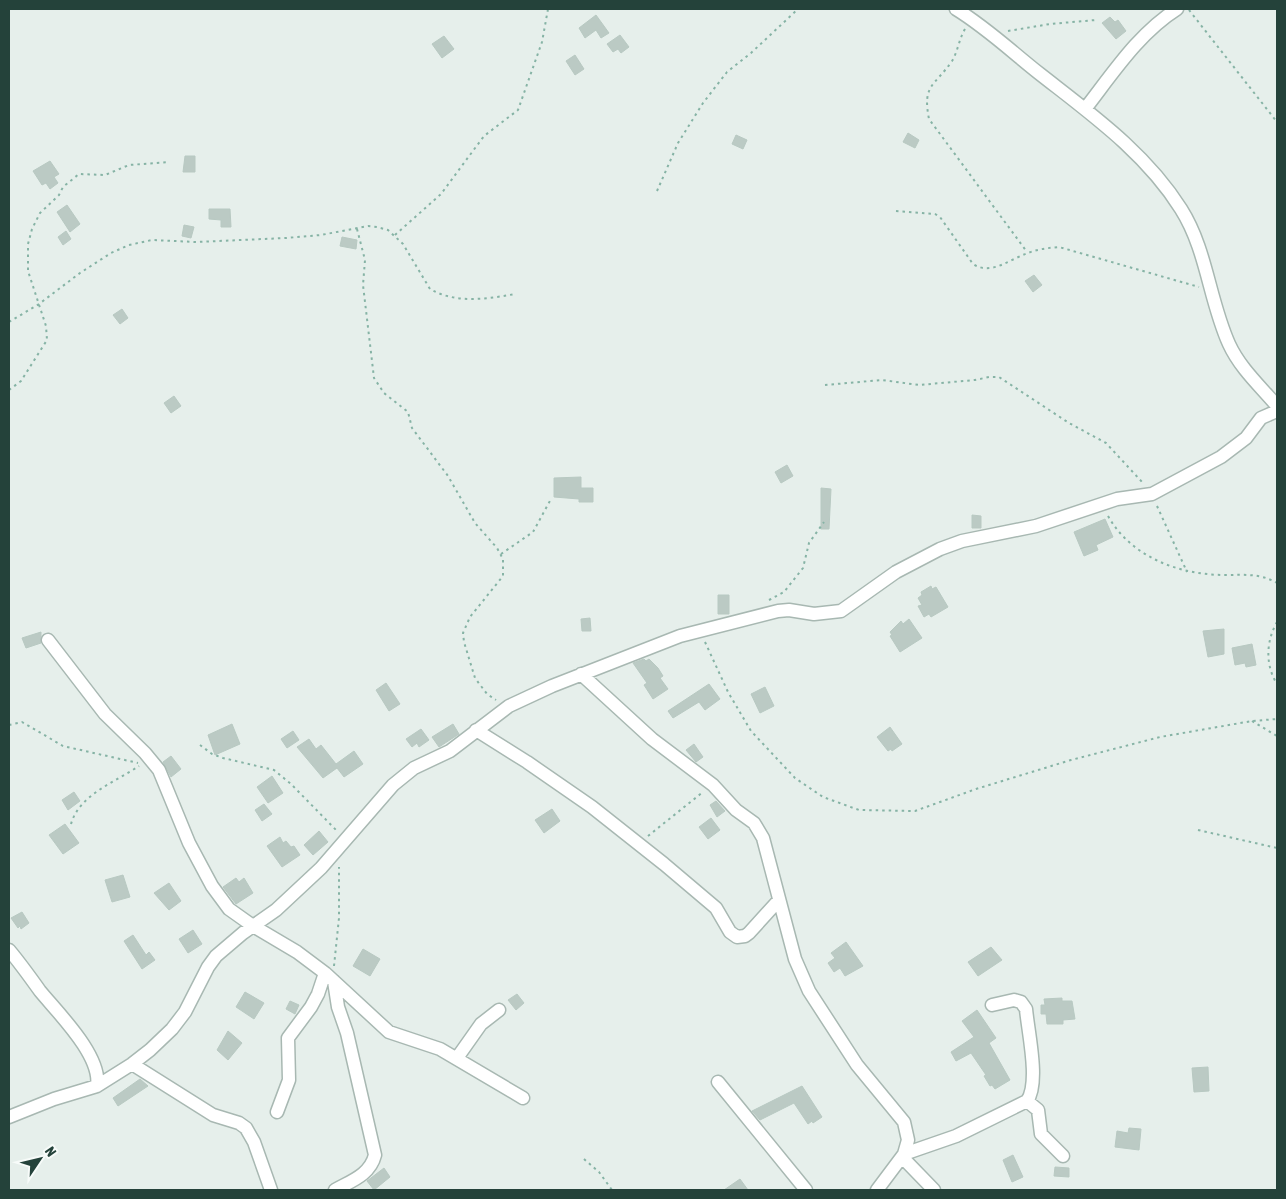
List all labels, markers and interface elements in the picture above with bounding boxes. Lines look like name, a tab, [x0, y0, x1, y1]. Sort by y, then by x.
north arrow	[15, 1134, 65, 1184]
text: N	[42, 1144, 60, 1160]

